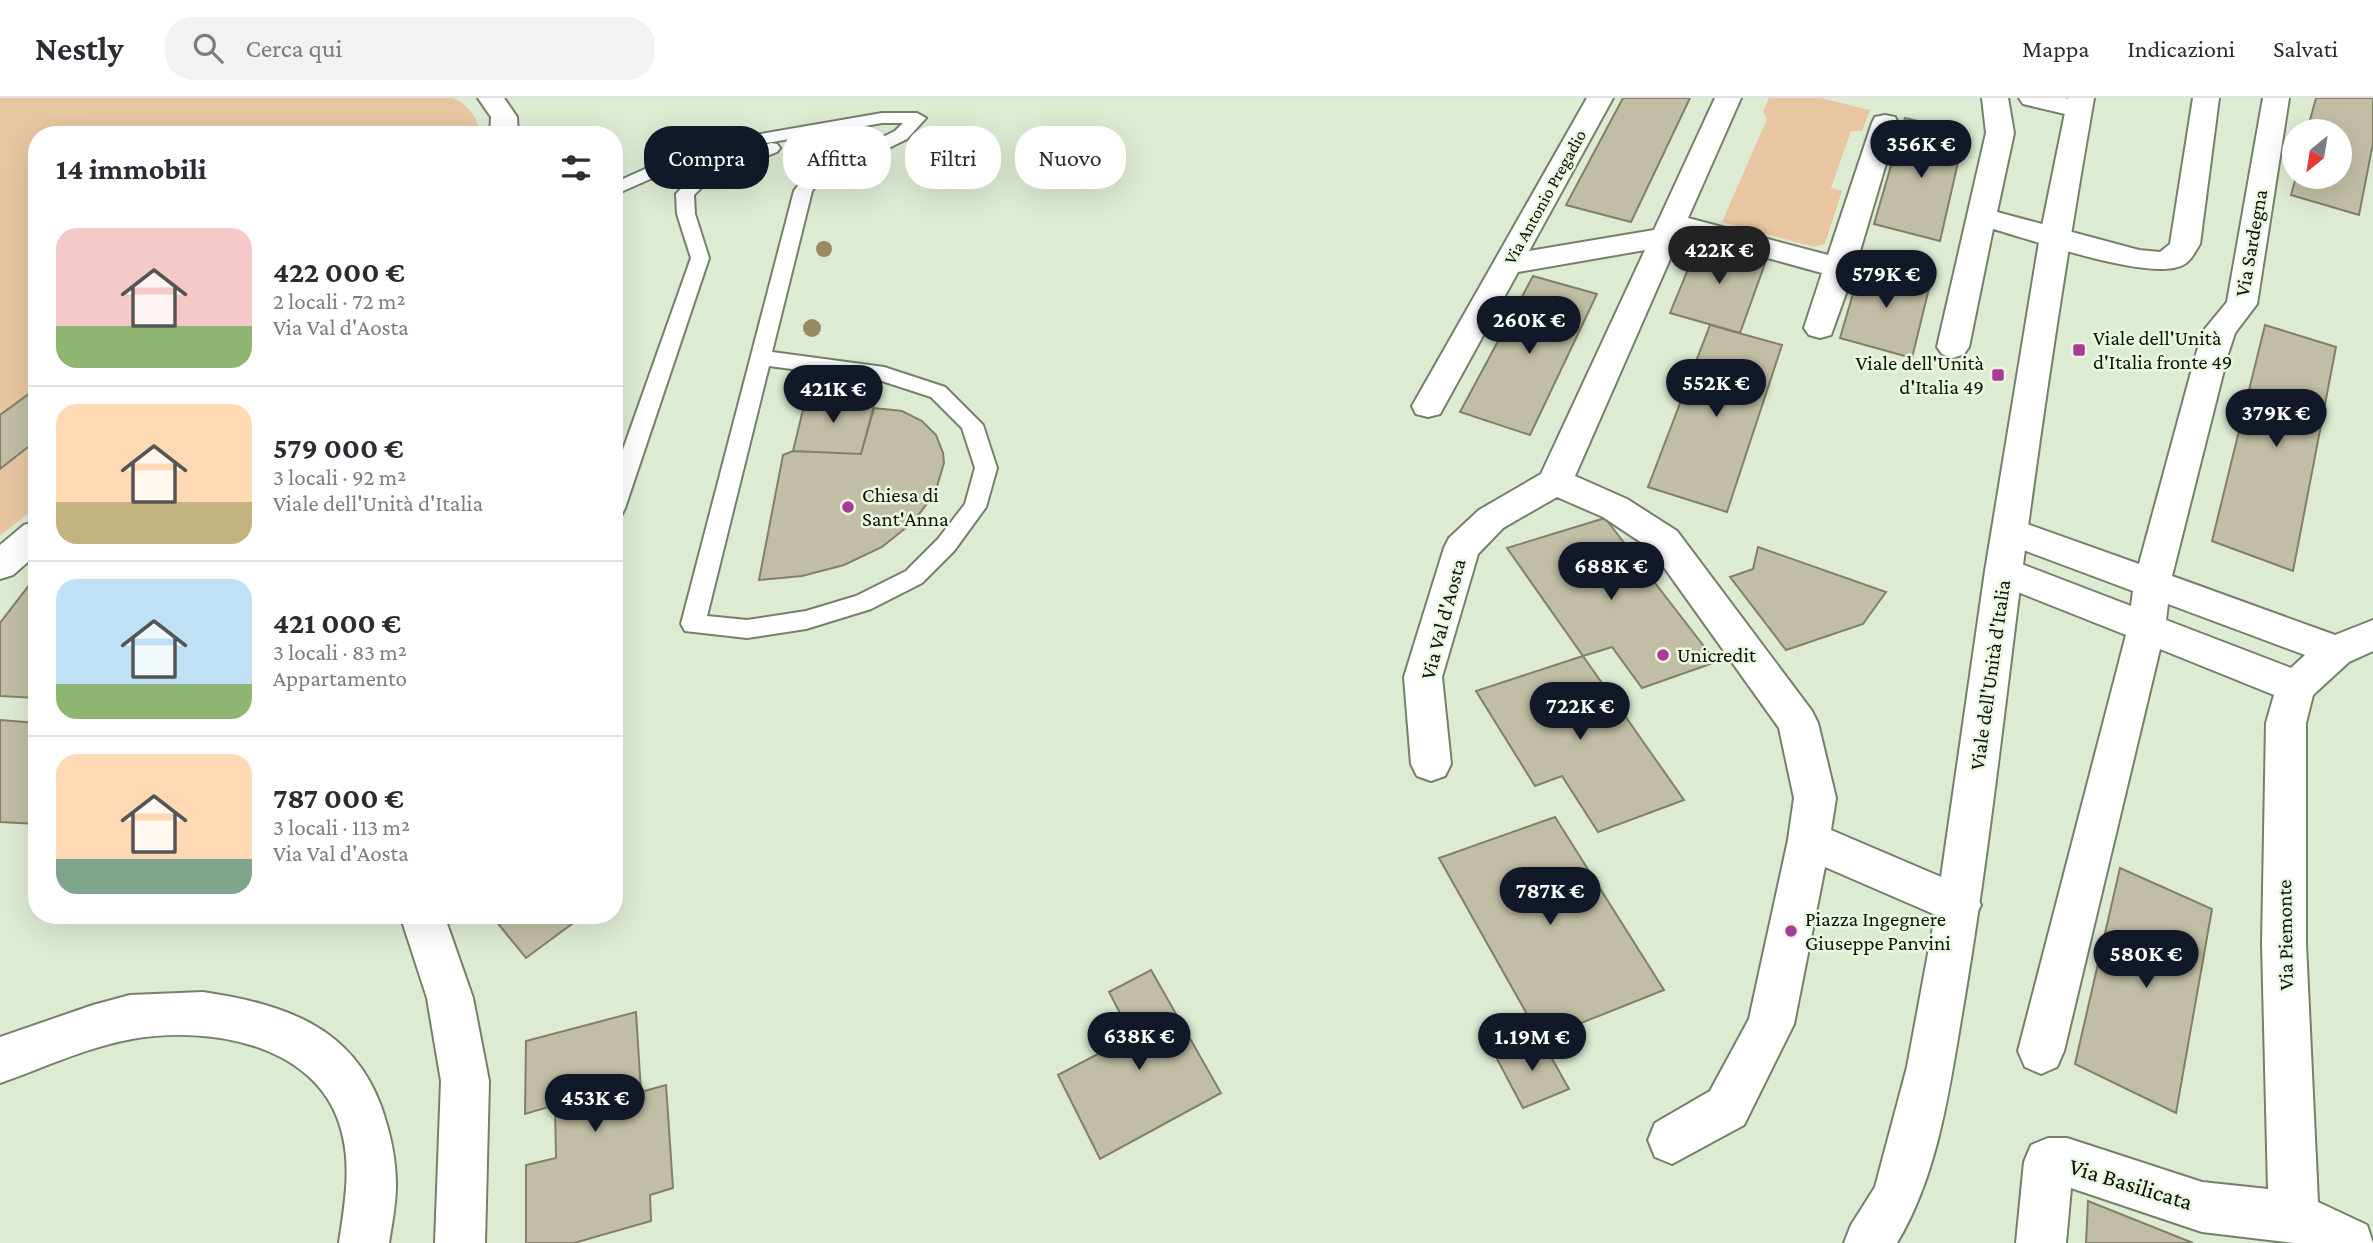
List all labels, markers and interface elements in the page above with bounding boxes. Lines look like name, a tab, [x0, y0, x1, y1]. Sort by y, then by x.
search box	[165, 17, 655, 80]
icon: search	[189, 29, 227, 67]
text: Nestly	[35, 30, 123, 67]
text: Cerca qui	[245, 34, 342, 63]
text: Mappa	[2022, 35, 2089, 62]
text: Indicazioni	[2127, 35, 2235, 62]
text: Salvati	[2273, 35, 2338, 62]
north arrow	[2282, 119, 2352, 189]
map controls	[2282, 119, 2352, 189]
pin: 356K €	[1864, 120, 1978, 180]
chip: Compra	[644, 126, 769, 189]
chip: Affitta	[783, 126, 891, 189]
chip: Filtri	[905, 126, 1001, 189]
chip: Nuovo	[1015, 126, 1126, 189]
street label: Via Antonio Pregadio	[1500, 126, 1590, 268]
text: 356K €	[1886, 130, 1956, 156]
icon: filters	[557, 149, 595, 187]
text: 14 immobili	[56, 152, 207, 185]
street label: Via Sardegna	[2230, 187, 2272, 299]
pin: 422K €	[1662, 226, 1776, 286]
text: 422K €	[1684, 236, 1754, 262]
pin: 579K €	[1829, 250, 1943, 310]
text: 422 000 €	[273, 255, 405, 288]
icon: home	[112, 256, 196, 340]
text: 579K €	[1852, 260, 1920, 286]
text: 2 locali · 72 m²	[273, 288, 405, 314]
pin: 260K €	[1472, 296, 1586, 356]
text: 260K €	[1493, 306, 1565, 332]
text: Via Val d'Aosta	[273, 314, 409, 340]
place label: Viale dell'Unità d'Italia fronte 49	[2093, 326, 2233, 374]
marker: Viale dell'Unità d'Italia fronte 49	[2071, 342, 2087, 358]
place label: Viale dell'Unità d'Italia 49	[1856, 351, 1984, 399]
pin: 552K €	[1659, 360, 1773, 419]
pin: 421K €	[776, 366, 890, 425]
marker: Viale dell'Unità d'Italia 49	[1990, 367, 2006, 383]
text: 552K €	[1682, 369, 1750, 395]
text: 421K €	[800, 375, 866, 401]
pin: 379K €	[2219, 390, 2333, 449]
text: 379K €	[2242, 399, 2310, 425]
text: 579 000 €	[273, 431, 404, 464]
icon: home	[112, 432, 196, 516]
text: 3 locali · 92 m²	[273, 464, 406, 490]
place label: Chiesa di Sant'Anna	[862, 483, 949, 531]
text: Viale dell'Unità d'Italia	[273, 490, 483, 516]
marker: Chiesa di Sant'Anna	[840, 499, 856, 515]
pin: 688K €	[1554, 542, 1668, 602]
text: 688K €	[1574, 552, 1648, 578]
street label: Via Val d'Aosta	[1415, 556, 1471, 682]
street label: Viale dell'Unità d'Italia	[1965, 578, 2015, 772]
text: 421 000 €	[273, 606, 401, 639]
icon: home	[112, 607, 196, 691]
text: 3 locali · 83 m²	[273, 639, 407, 665]
place label: Unicredit	[1677, 643, 1757, 667]
marker: Unicredit	[1655, 647, 1671, 663]
text: Appartamento	[273, 665, 407, 691]
pin: 722K €	[1523, 682, 1637, 742]
text: 722K €	[1546, 692, 1614, 718]
text: 787 000 €	[273, 781, 404, 814]
icon: home	[112, 782, 196, 866]
text: 3 locali · 113 m²	[273, 814, 410, 840]
text: Via Val d'Aosta	[273, 840, 409, 866]
pin: 787K €	[1493, 868, 1607, 927]
text: 787K €	[1516, 877, 1584, 903]
street label: Via Piemonte	[2272, 879, 2298, 991]
place label: Piazza Ingegnere Giuseppe Panvini	[1805, 907, 1951, 955]
marker: Piazza Ingegnere Giuseppe Panvini	[1783, 923, 1799, 939]
pin: 580K €	[2089, 930, 2203, 990]
text: 580K €	[2110, 940, 2182, 966]
pin: 638K €	[1082, 1012, 1196, 1072]
pin: 1.19M €	[1467, 1014, 1597, 1073]
text: 638K €	[1104, 1022, 1175, 1048]
text: 1.19M €	[1494, 1023, 1570, 1049]
pin: 453K €	[538, 1074, 652, 1134]
text: 453K €	[561, 1084, 629, 1110]
street label: Via Basilicata	[2066, 1152, 2196, 1215]

